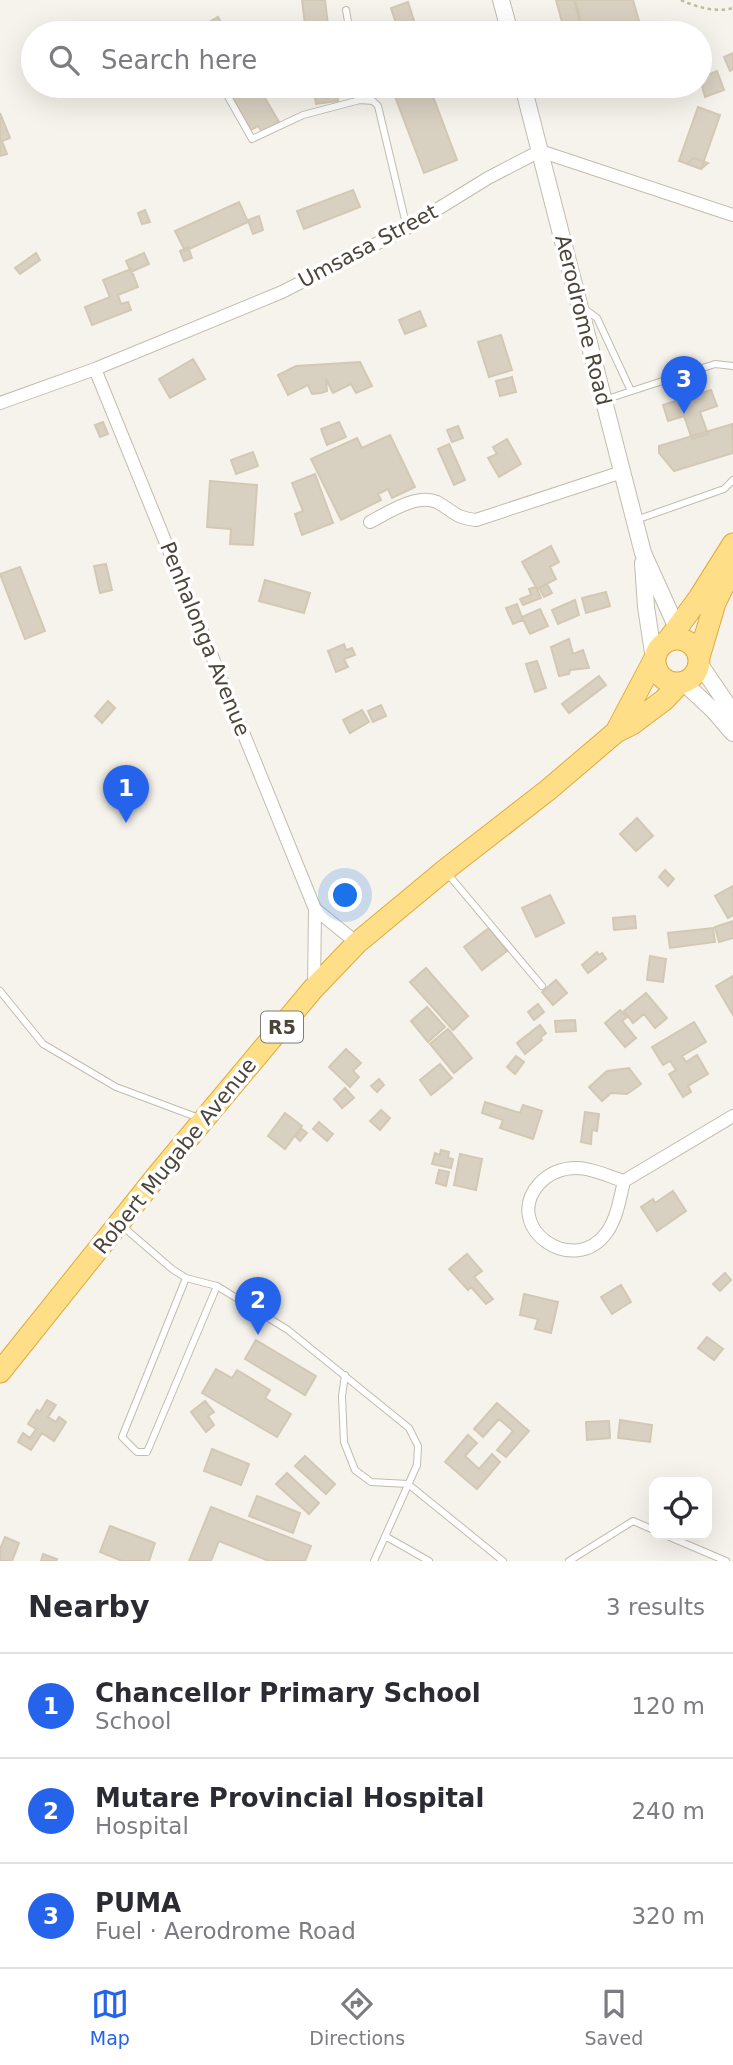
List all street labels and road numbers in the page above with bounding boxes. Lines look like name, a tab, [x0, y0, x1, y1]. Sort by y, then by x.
street label: Umsasa Street	[294, 199, 442, 293]
street label: Aerodrome Road	[550, 232, 616, 408]
street label: Penhalonga Avenue	[155, 538, 255, 740]
road number: R5	[261, 1012, 303, 1042]
street label: Robert Mugabe Avenue	[89, 1053, 261, 1259]

